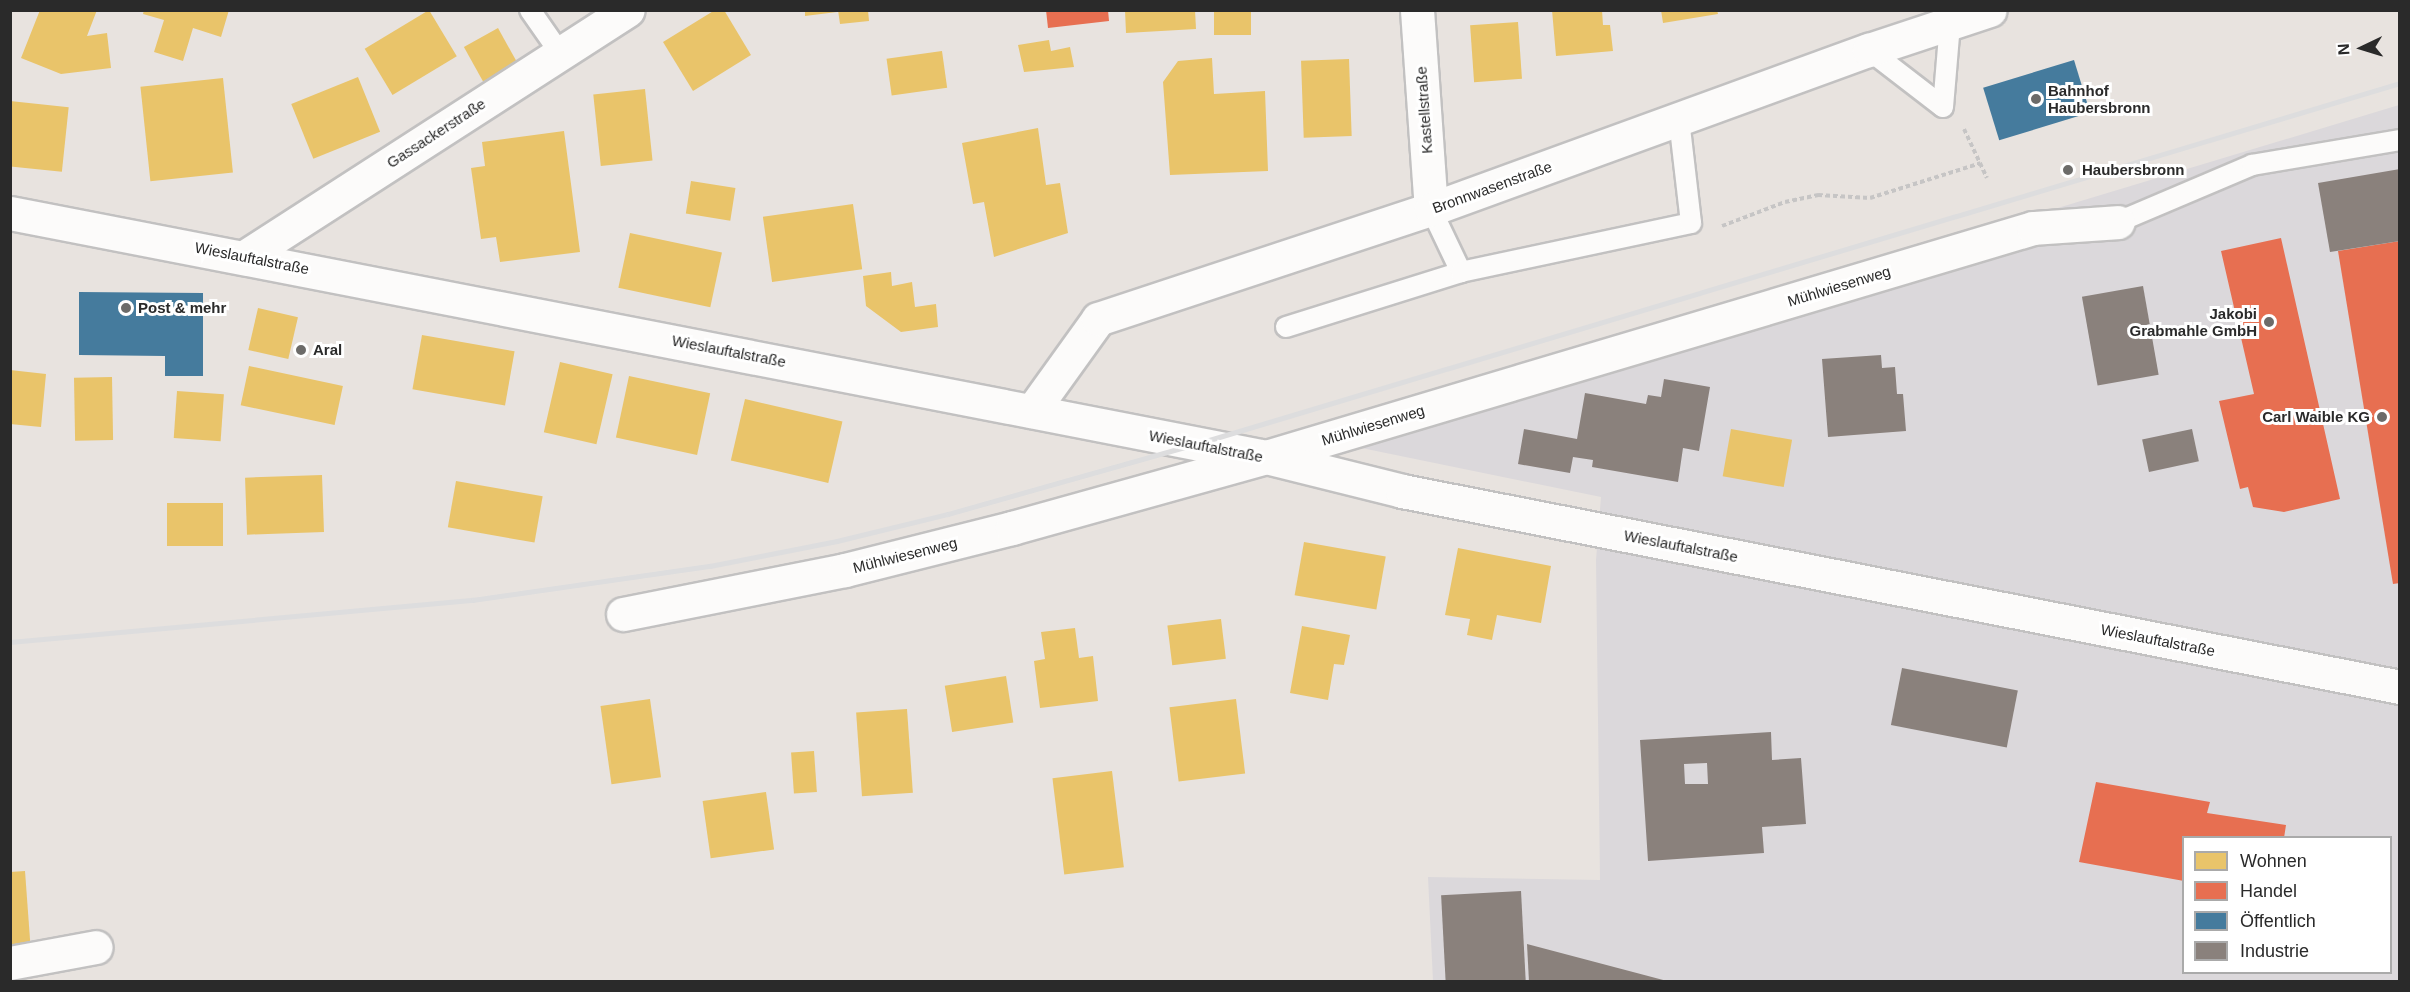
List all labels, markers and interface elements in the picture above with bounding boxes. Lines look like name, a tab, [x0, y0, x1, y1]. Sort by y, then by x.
north arrow	[2332, 18, 2392, 78]
text: N	[2335, 43, 2352, 56]
street label: Kastellstraße	[1412, 66, 1436, 154]
place label: Bahnhof Haubersbronn	[2048, 81, 2151, 116]
marker: Bahnhof Haubersbronn	[2029, 92, 2043, 106]
street label: Gassackerstraße	[383, 94, 489, 172]
street label: Bronnwasenstraße	[1430, 157, 1554, 217]
marker: Haubersbronn	[2059, 161, 2077, 179]
place label: Haubersbronn	[2082, 161, 2185, 179]
street label: Wieslauftalstraße	[193, 238, 311, 278]
street label: Mühlwiesenweg	[1785, 262, 1893, 310]
place label: Post & mehr	[138, 299, 226, 317]
marker: Post & mehr	[119, 301, 133, 315]
place label: Jakobi Grabmahle GmbH	[2129, 304, 2257, 339]
marker: Jakobi Grabmahle GmbH	[2262, 315, 2276, 329]
street label: Wieslauftalstraße	[670, 331, 788, 371]
place label: Aral	[313, 341, 342, 359]
marker: Aral	[294, 343, 308, 357]
street label: Mühlwiesenweg	[1319, 401, 1427, 449]
place label: Carl Waible KG	[2262, 408, 2370, 426]
marker: Carl Waible KG	[2375, 410, 2389, 424]
street label: Wieslauftalstraße	[1147, 426, 1265, 466]
street label: Wieslauftalstraße	[1622, 526, 1740, 566]
street label: Mühlwiesenweg	[851, 533, 959, 577]
street label: Wieslauftalstraße	[2099, 620, 2217, 660]
legend	[2182, 836, 2392, 974]
text: Wohnen	[2240, 851, 2307, 871]
text: Handel	[2240, 881, 2297, 901]
text: Öffentlich	[2240, 911, 2316, 931]
text: Industrie	[2240, 941, 2309, 961]

